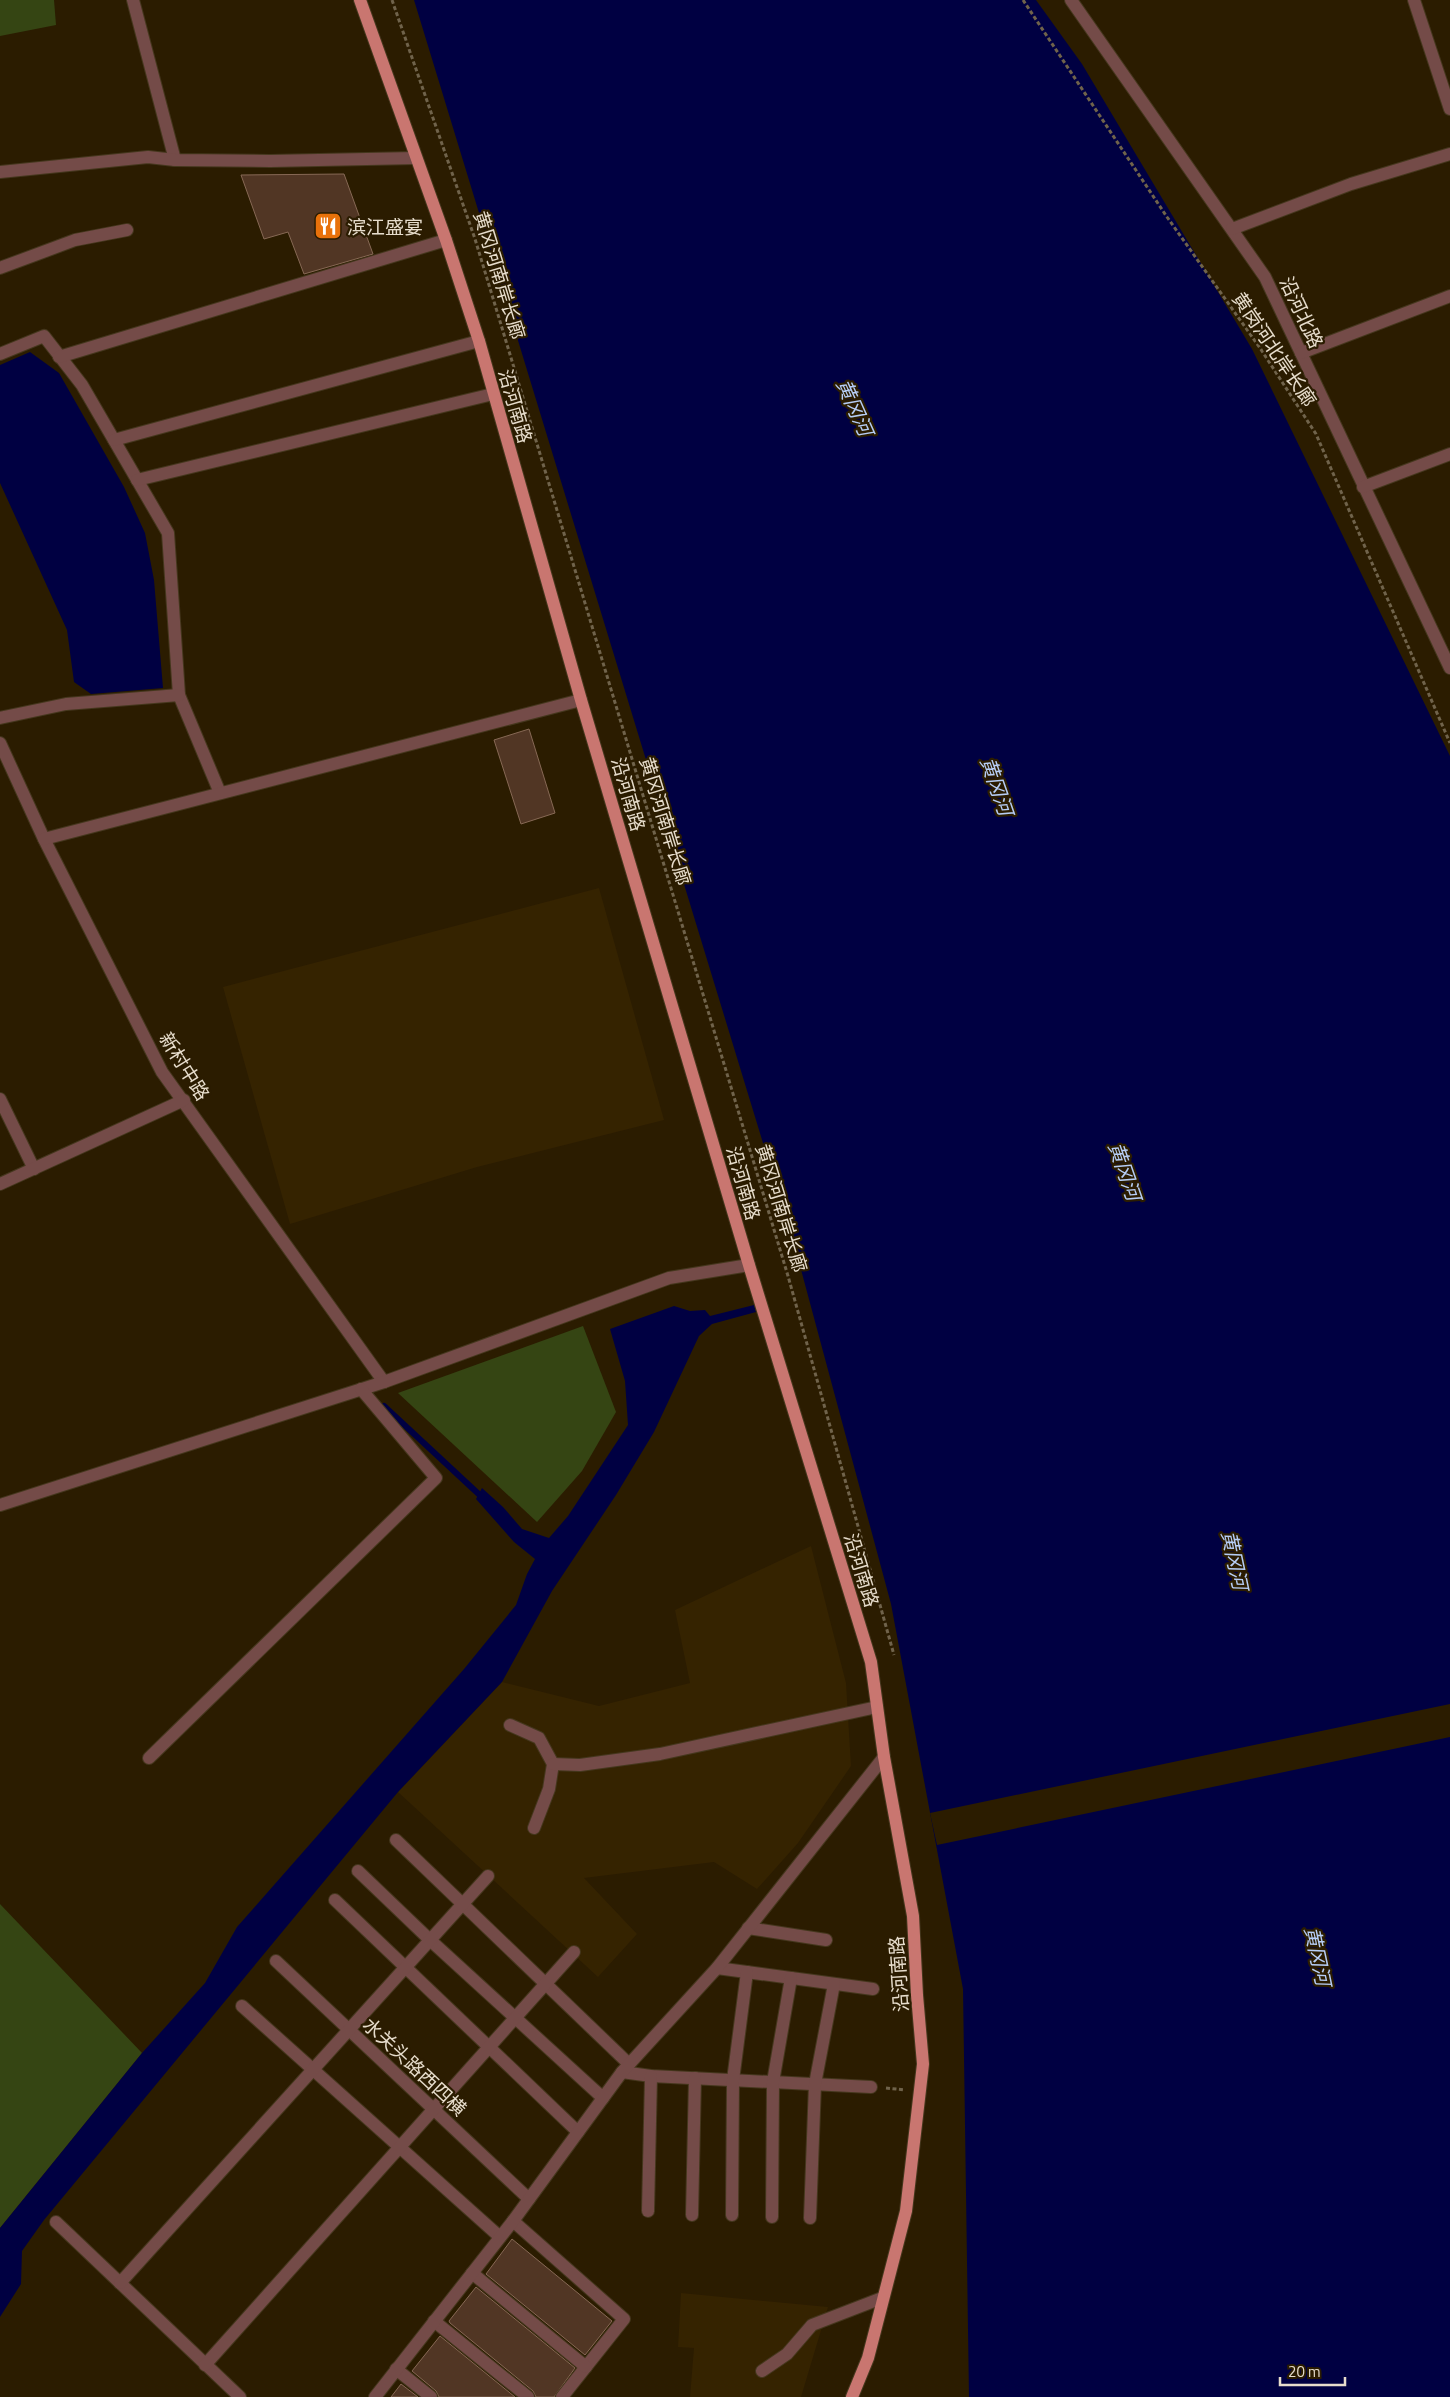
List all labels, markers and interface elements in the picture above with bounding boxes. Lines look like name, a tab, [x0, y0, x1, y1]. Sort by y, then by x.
street label: 黄冈河南岸长廊	[467, 207, 533, 343]
restaurant icon: 滨江盛宴	[313, 211, 343, 241]
place label: 滨江盛宴	[347, 212, 423, 241]
street label: 沿河北路	[1273, 271, 1331, 353]
street label: 黄岗河北岸长廊	[1226, 286, 1324, 412]
street label: 沿河南路	[492, 365, 540, 447]
water label: 黄冈河	[829, 373, 883, 444]
street label: 沿河南路	[605, 753, 653, 835]
street label: 黄冈河南岸长廊	[633, 753, 699, 889]
water label: 黄冈河	[973, 753, 1023, 823]
street label: 新村中路	[153, 1026, 217, 1106]
water label: 黄冈河	[1101, 1138, 1151, 1208]
street label: 黄冈河南岸长廊	[749, 1140, 815, 1276]
street label: 沿河南路	[720, 1142, 768, 1224]
water label: 黄冈河	[1214, 1527, 1257, 1596]
street label: 沿河南路	[837, 1529, 887, 1611]
water label: 黄冈河	[1297, 1923, 1340, 1992]
street label: 沿河南路	[881, 1935, 915, 2013]
street label: 水关头路西四横	[356, 2010, 474, 2122]
scale bar	[1280, 2354, 1345, 2386]
text: 20 m	[1288, 2360, 1321, 2383]

